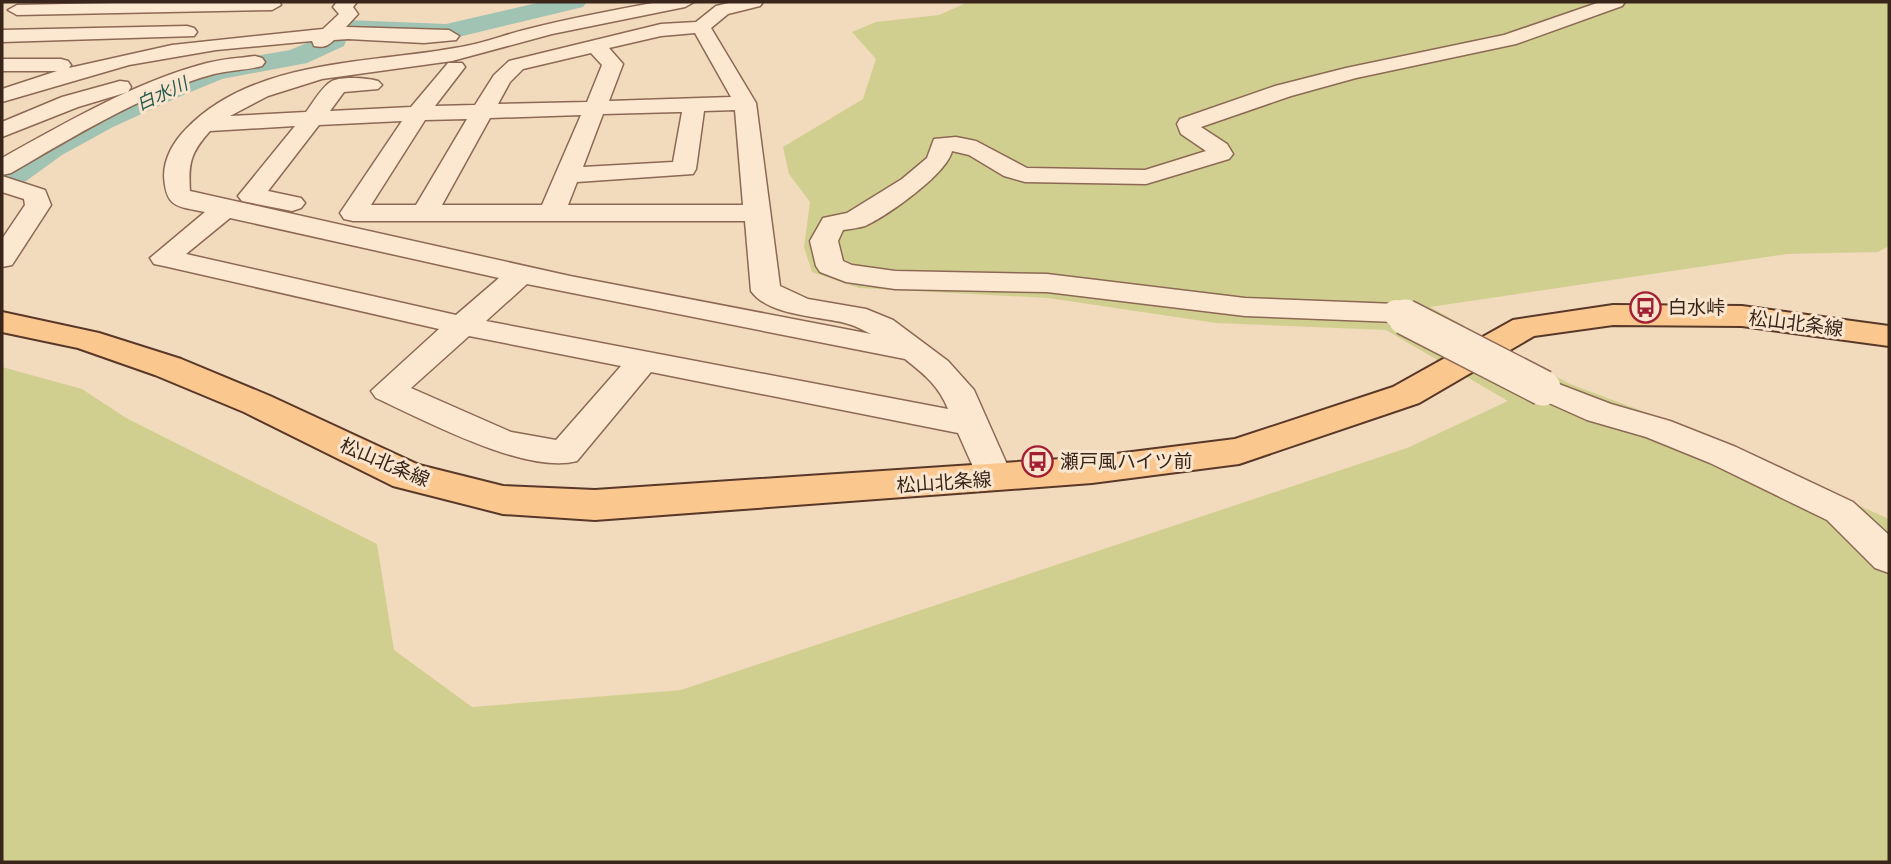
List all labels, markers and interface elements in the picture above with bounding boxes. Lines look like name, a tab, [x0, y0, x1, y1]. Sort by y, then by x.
water label: 白水川	[133, 73, 193, 114]
bus stop icon: 白水峠	[1628, 290, 1662, 324]
place label: 白水峠	[1668, 297, 1725, 318]
street label: 松山北条線	[1748, 307, 1844, 340]
street label: 松山北条線	[337, 434, 433, 491]
bus stop icon: 瀬戸風ハイツ前	[1020, 444, 1054, 478]
place label: 瀬戸風ハイツ前	[1060, 451, 1193, 472]
street label: 松山北条線	[896, 469, 992, 496]

